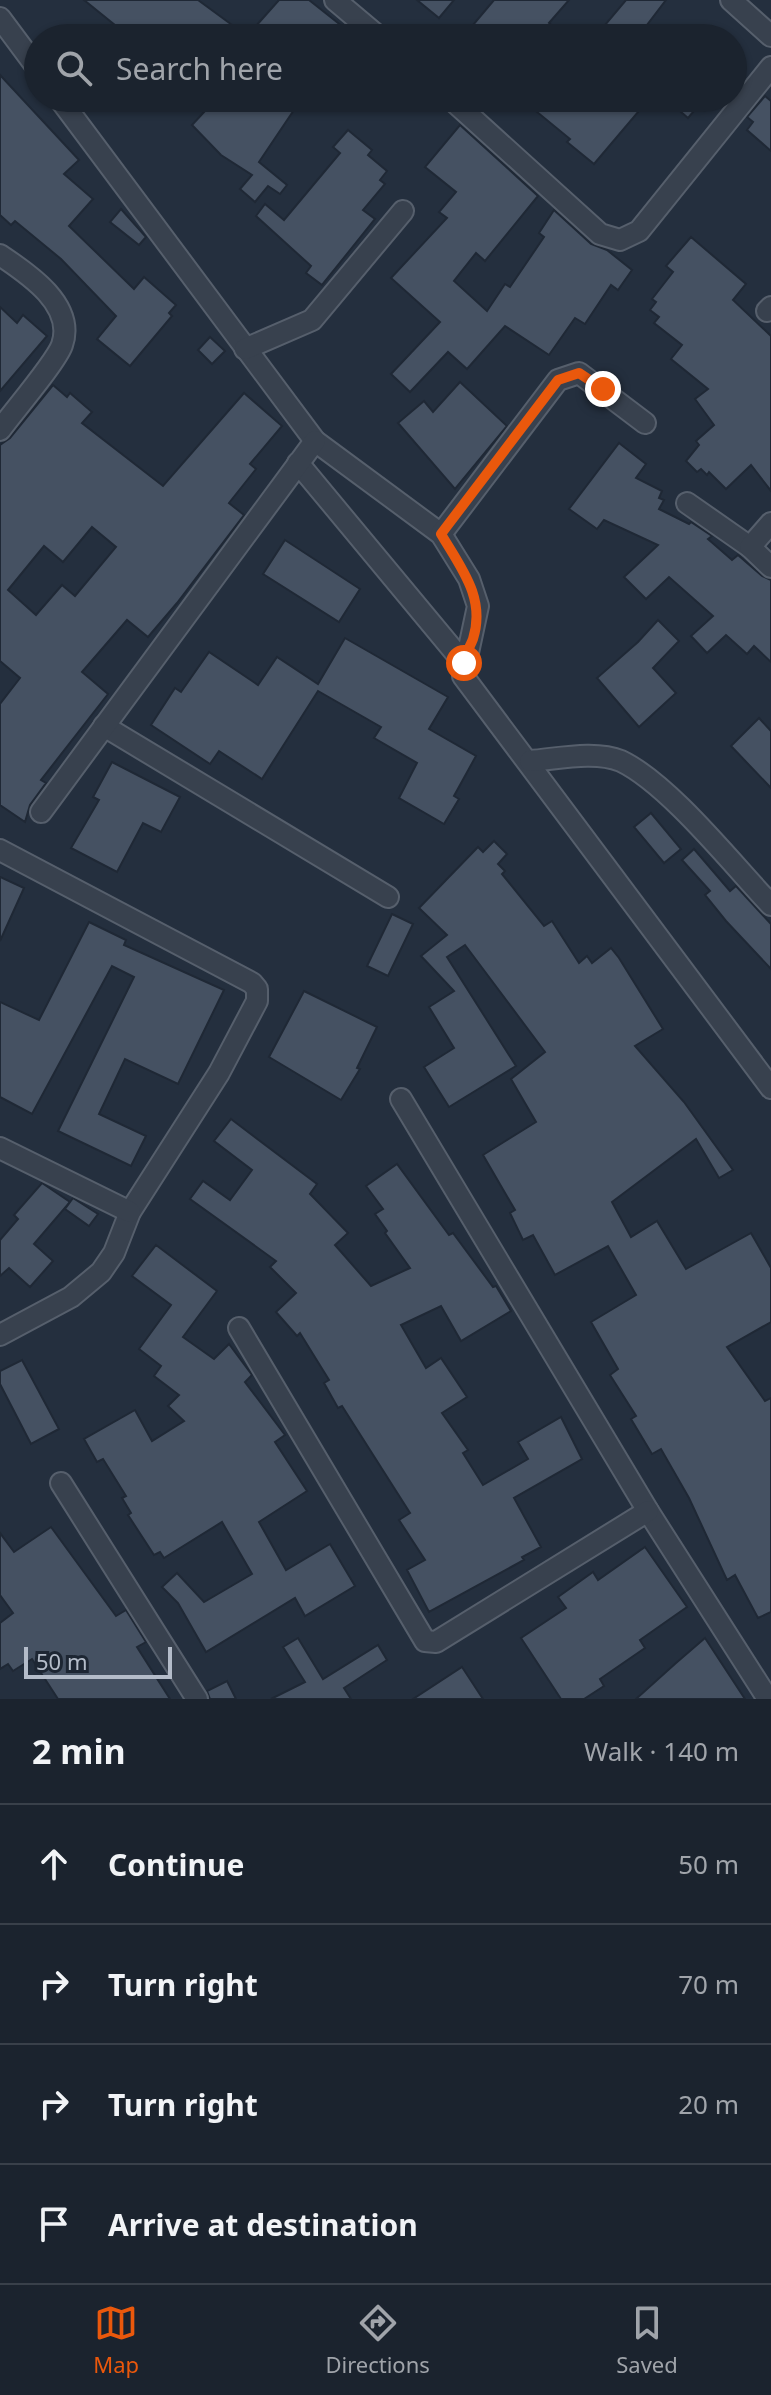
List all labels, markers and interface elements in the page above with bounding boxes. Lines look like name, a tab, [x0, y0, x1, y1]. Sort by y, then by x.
search box	[24, 24, 747, 112]
icon: search	[52, 46, 96, 90]
text: Search here	[116, 48, 283, 89]
route end	[585, 371, 621, 407]
route start	[446, 645, 482, 681]
scale bar	[24, 1643, 172, 1679]
text: 50 m	[36, 1646, 87, 1676]
text: 2 min	[32, 1728, 126, 1774]
text: Walk · 140 m	[584, 1733, 739, 1769]
icon: ahead	[32, 1842, 76, 1886]
text: Continue	[108, 1844, 244, 1885]
text: 50 m	[678, 1846, 739, 1882]
icon: right	[32, 1962, 76, 2006]
text: Turn right	[108, 1964, 258, 2005]
text: 70 m	[678, 1966, 739, 2002]
icon: right	[32, 2082, 76, 2126]
text: Turn right	[108, 2084, 258, 2125]
text: 20 m	[678, 2086, 739, 2122]
icon: arrive	[32, 2202, 76, 2246]
text: Arrive at destination	[108, 2204, 418, 2245]
tab: Map	[93, 2301, 139, 2379]
tab: Directions	[325, 2301, 430, 2379]
tab: Saved	[616, 2301, 678, 2379]

